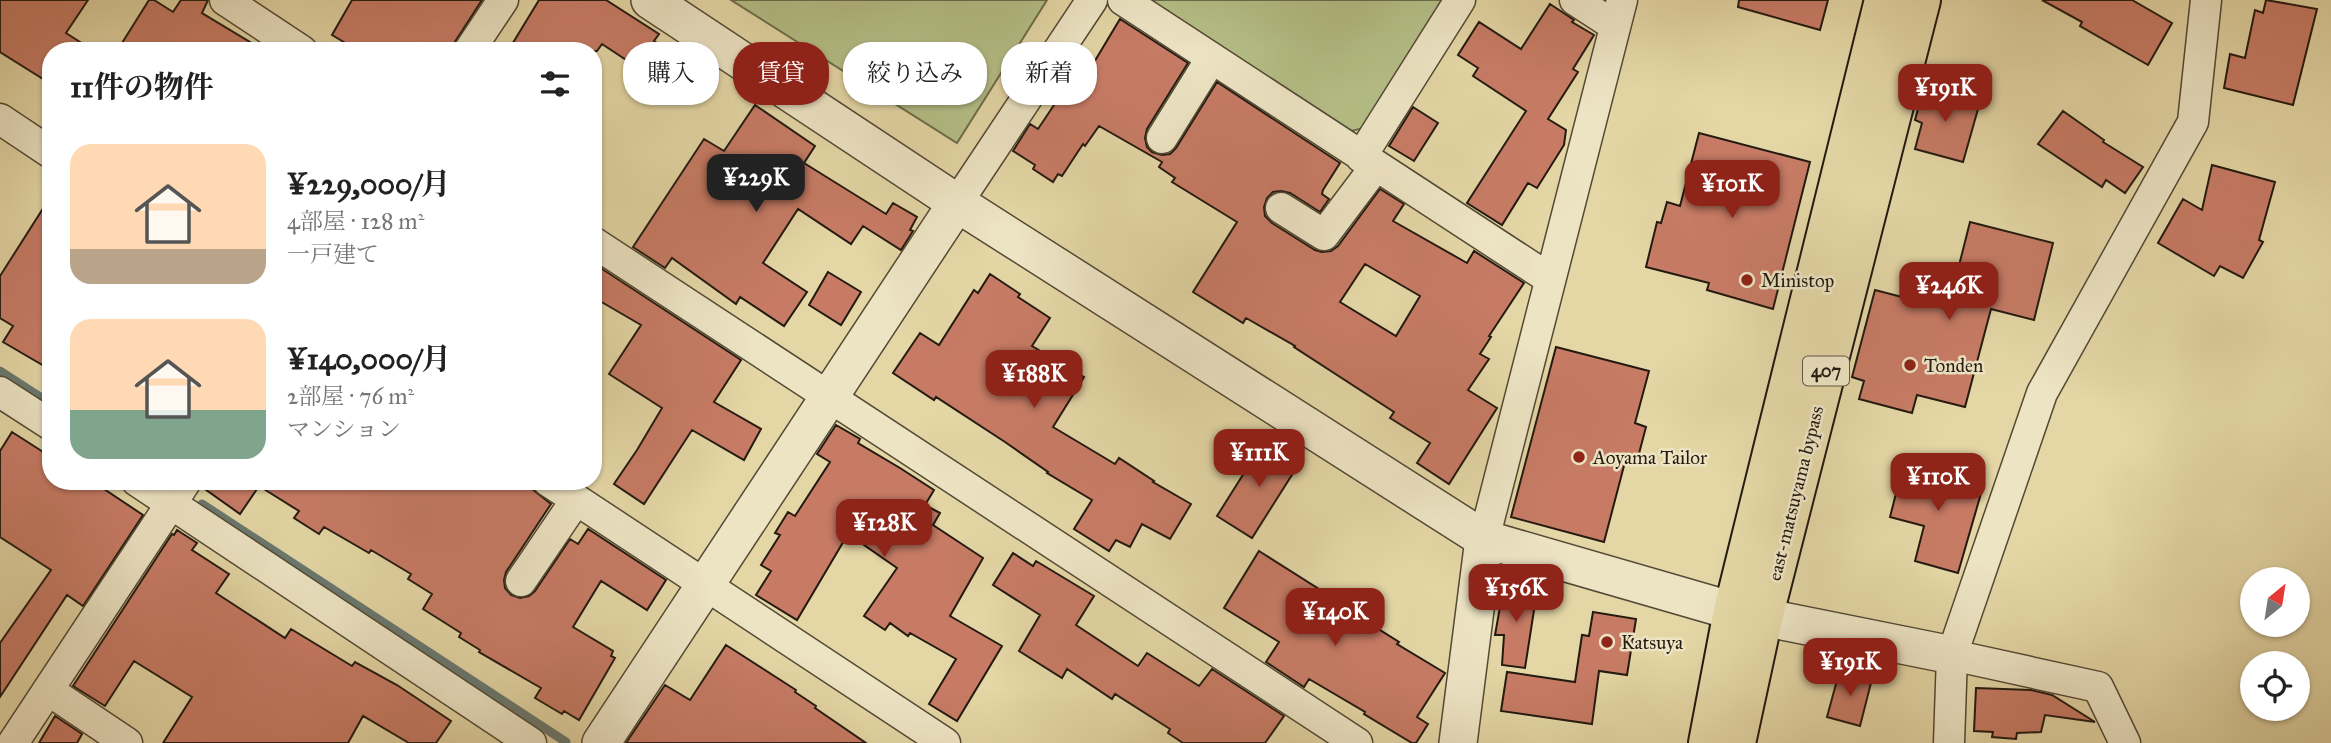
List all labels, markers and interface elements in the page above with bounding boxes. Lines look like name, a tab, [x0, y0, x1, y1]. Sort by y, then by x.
chip: 購入	[623, 42, 719, 105]
chip: 賃貸	[733, 42, 829, 105]
chip: 絞り込み	[843, 42, 987, 105]
chip: 新着	[1001, 42, 1097, 105]
pin: ¥191K	[1896, 64, 1994, 124]
icon: filters	[536, 65, 574, 103]
text: 11件の物件	[70, 69, 214, 105]
text: ¥191K	[1914, 73, 1976, 101]
pin: ¥229K	[707, 154, 805, 214]
pin: ¥101K	[1683, 160, 1781, 220]
text: ¥229K	[723, 163, 789, 191]
text: ¥229,000/月	[287, 166, 451, 202]
text: ¥101K	[1701, 169, 1763, 197]
icon: home	[126, 172, 210, 256]
text: 4部屋 · 128 m²	[287, 207, 424, 235]
text: 一戸建て	[287, 240, 379, 268]
pin: ¥246K	[1900, 262, 1998, 322]
place label: Ministop	[1761, 269, 1834, 292]
text: ¥246K	[1915, 271, 1983, 299]
marker: Ministop	[1739, 272, 1755, 288]
text: ¥140,000/月	[287, 341, 451, 377]
icon: home	[126, 347, 210, 431]
pin: ¥188K	[985, 350, 1083, 410]
place label: Tonden	[1924, 354, 1983, 377]
road number: 407	[1803, 356, 1849, 386]
marker: Tonden	[1902, 357, 1918, 373]
text: ¥188K	[1002, 359, 1066, 387]
text: 2部屋 · 76 m²	[287, 382, 414, 410]
street label: east-matsuyama bypass	[1763, 403, 1828, 583]
text: マンション	[287, 415, 401, 443]
pin: ¥111K	[1210, 430, 1308, 489]
text: ¥111K	[1230, 438, 1288, 466]
place label: Aoyama Tailor	[1592, 446, 1708, 469]
marker: Aoyama Tailor	[1571, 449, 1587, 465]
pin: ¥110K	[1889, 454, 1987, 513]
text: ¥110K	[1907, 462, 1969, 490]
pin: ¥128K	[835, 500, 933, 559]
text: ¥128K	[852, 508, 916, 536]
pin: ¥156K	[1467, 564, 1565, 624]
north arrow	[2240, 567, 2310, 637]
map controls	[2240, 567, 2310, 721]
text: ¥156K	[1485, 573, 1547, 601]
pin: ¥140K	[1286, 588, 1384, 648]
text: ¥140K	[1302, 597, 1368, 625]
place label: Katsuya	[1621, 631, 1684, 654]
marker: Katsuya	[1599, 634, 1615, 650]
pin: ¥191K	[1801, 638, 1899, 698]
text: ¥191K	[1819, 647, 1881, 675]
button: locate	[2240, 651, 2310, 721]

